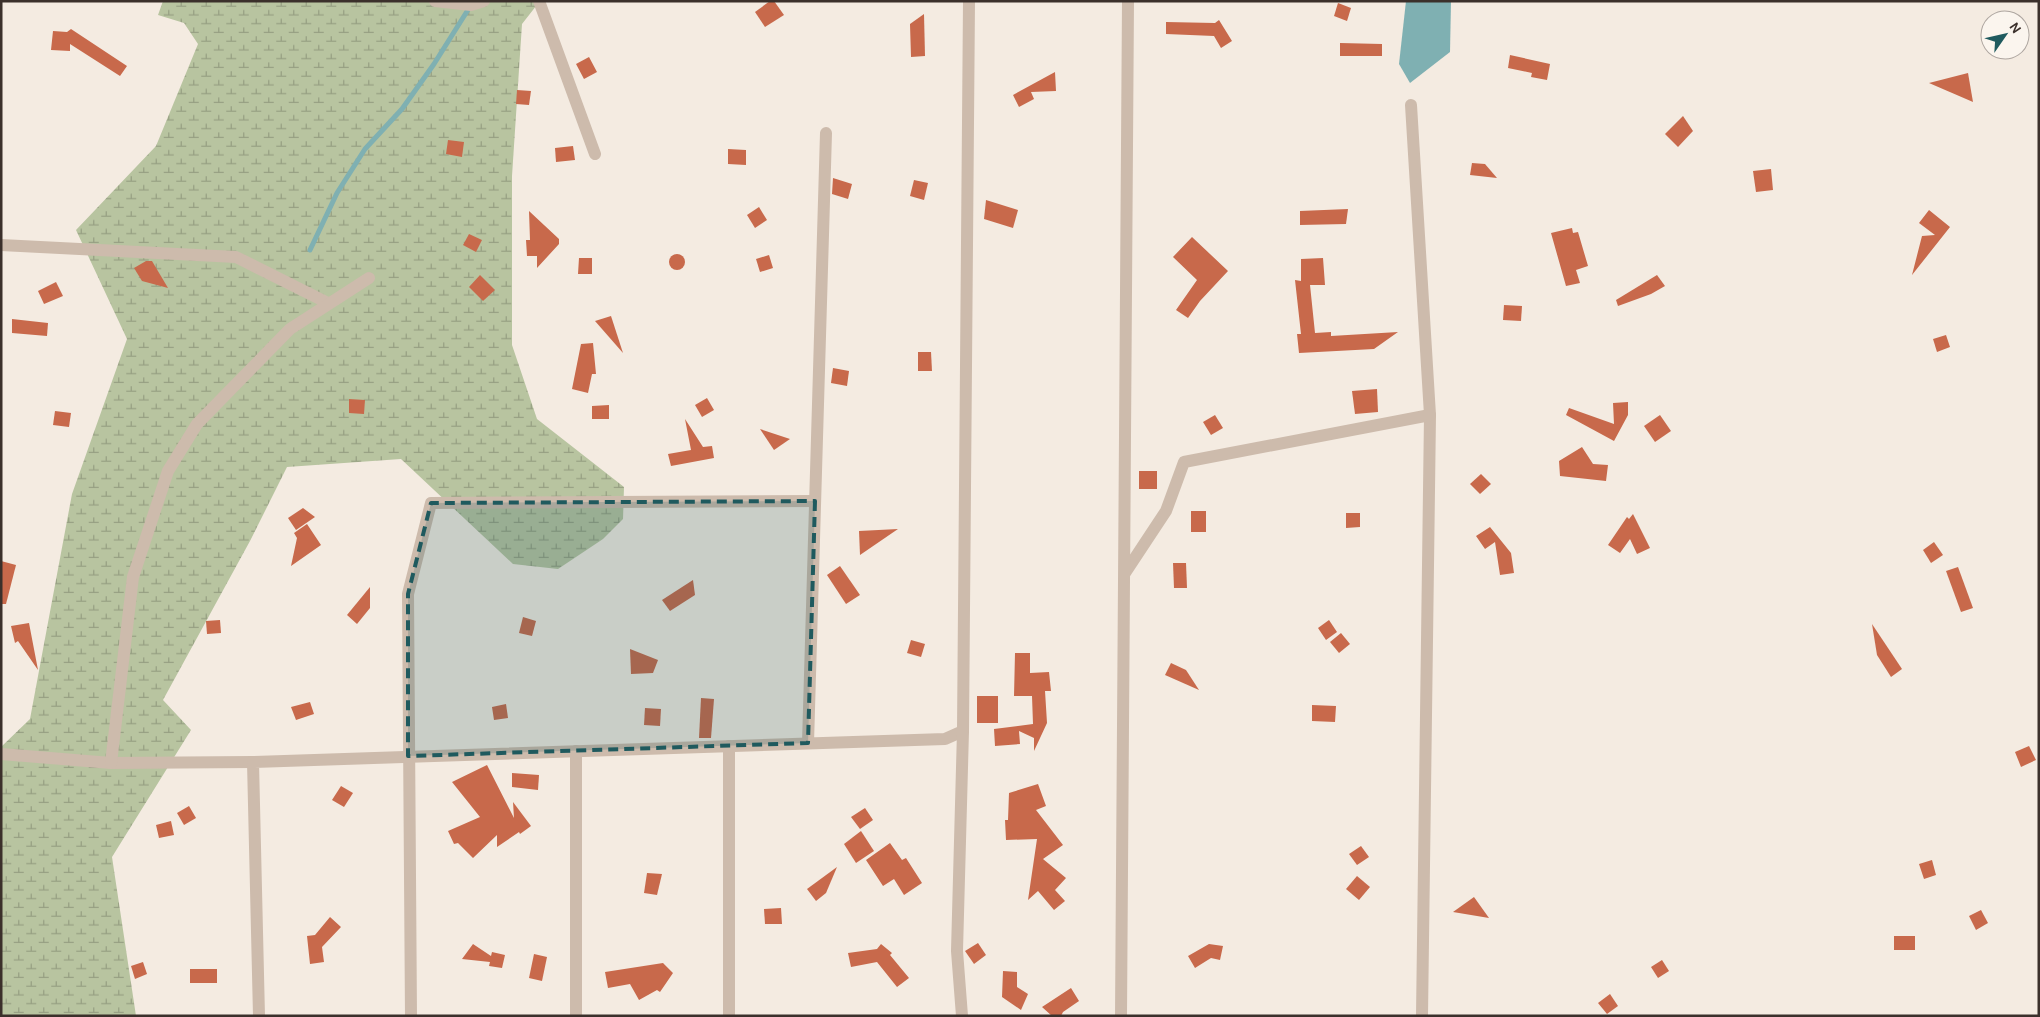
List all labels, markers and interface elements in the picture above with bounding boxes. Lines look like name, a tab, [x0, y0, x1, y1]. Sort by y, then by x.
north arrow	[1980, 10, 2030, 60]
text: N	[2006, 19, 2025, 37]

